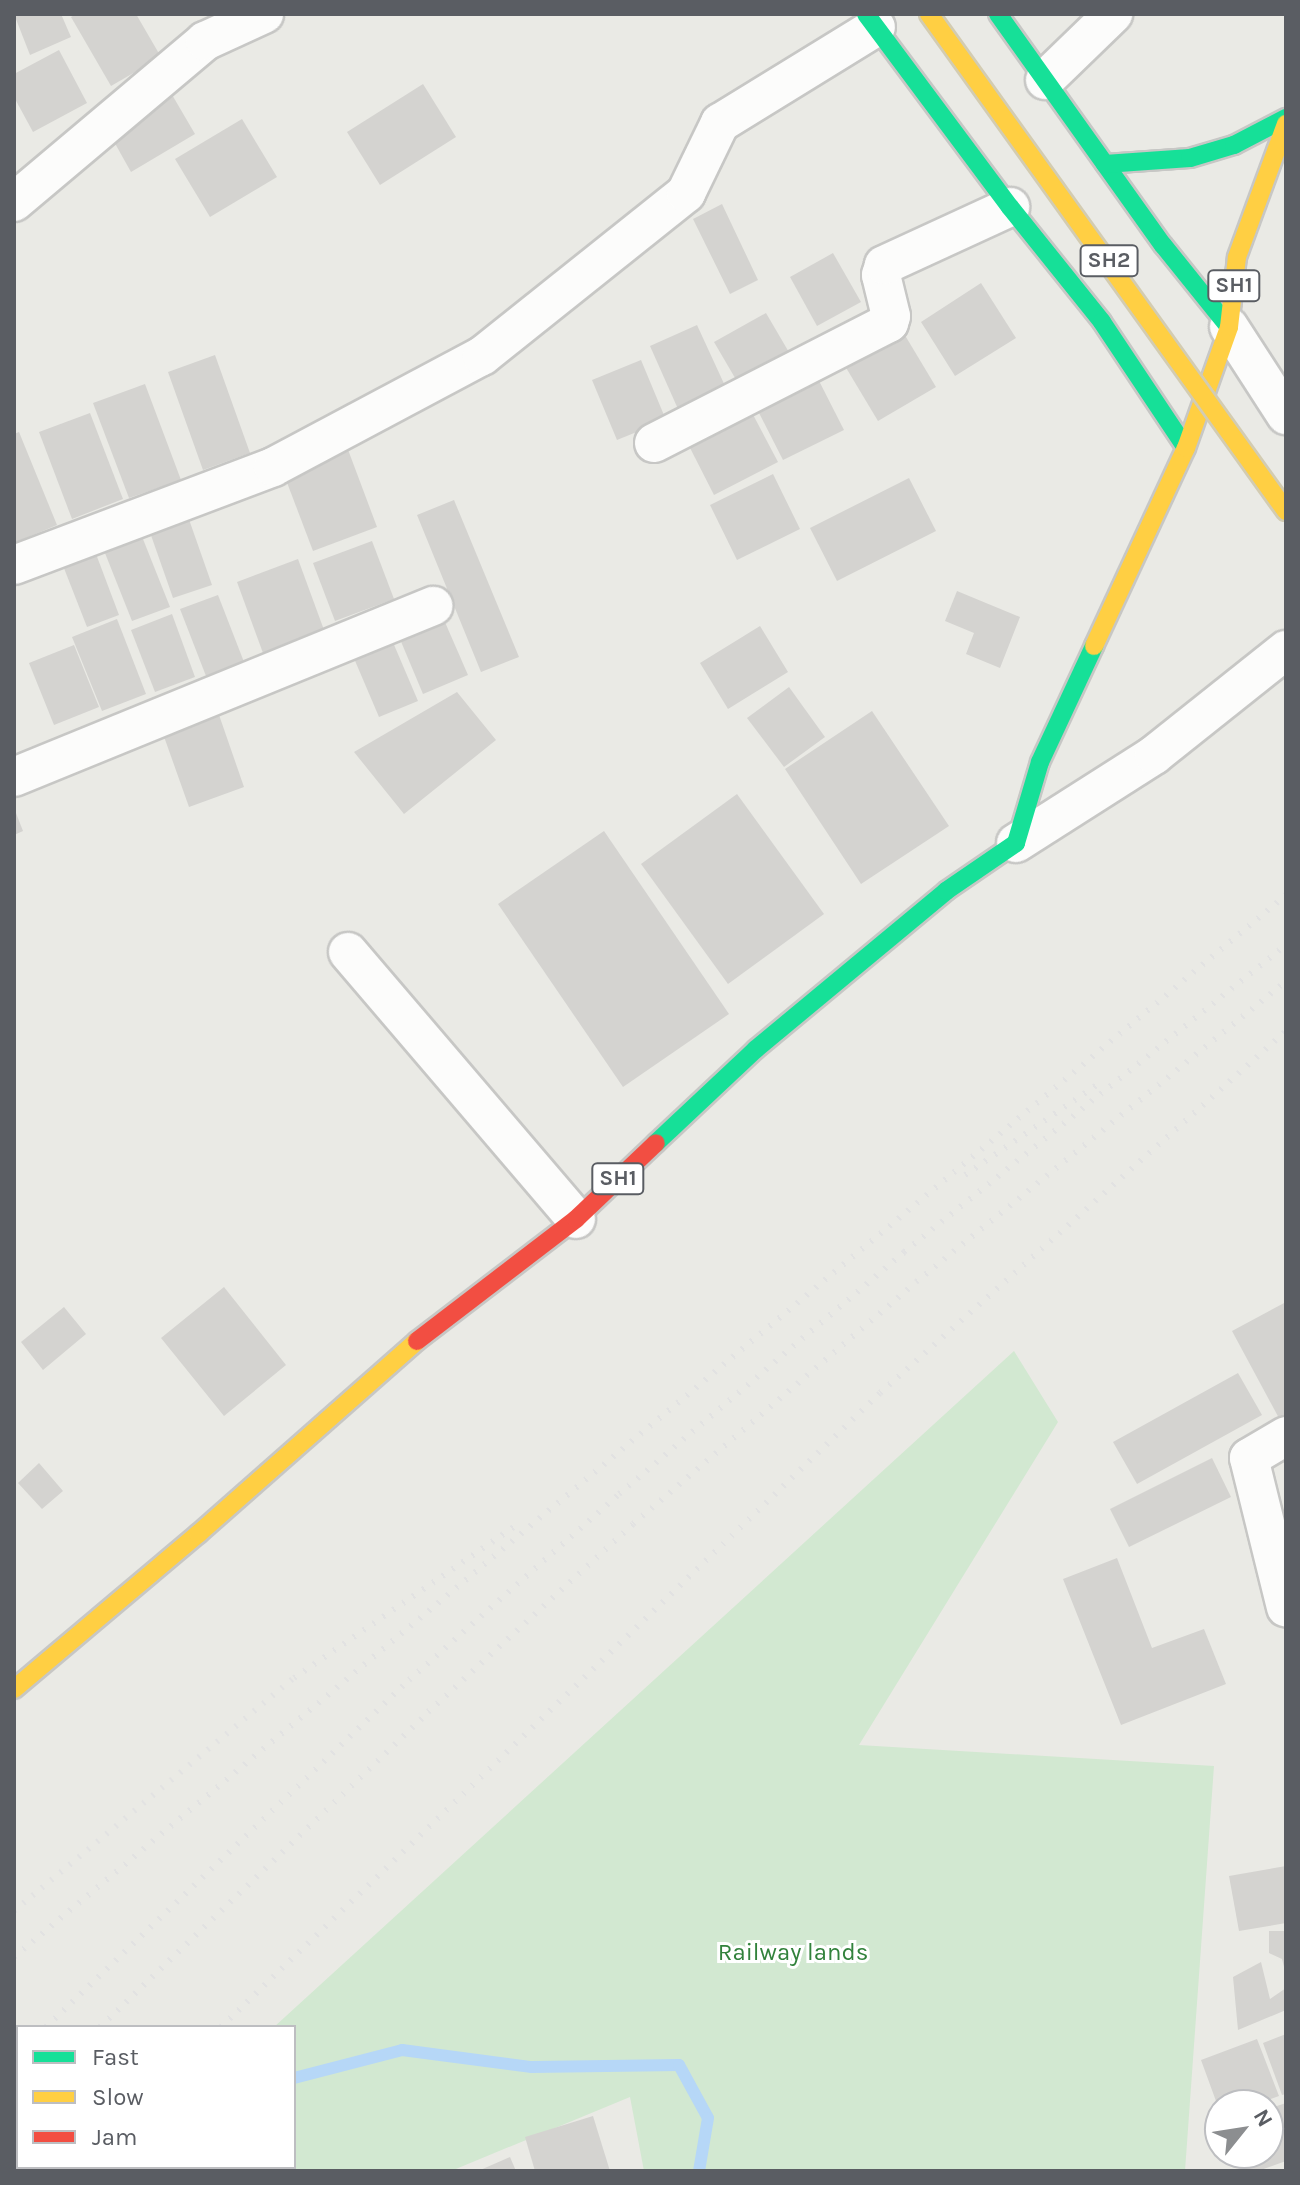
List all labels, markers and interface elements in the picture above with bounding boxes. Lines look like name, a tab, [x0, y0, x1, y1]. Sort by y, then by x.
road number: SH2	[1079, 243, 1139, 279]
road number: SH1	[1206, 268, 1262, 304]
road number: SH1	[590, 1161, 646, 1197]
park label: Railway lands	[718, 1939, 868, 1967]
legend	[16, 2025, 296, 2169]
text: Fast	[92, 2043, 139, 2071]
text: Slow	[92, 2083, 144, 2111]
north arrow	[1204, 2089, 1284, 2169]
text: N	[1248, 2105, 1278, 2131]
text: Jam	[92, 2123, 137, 2151]

